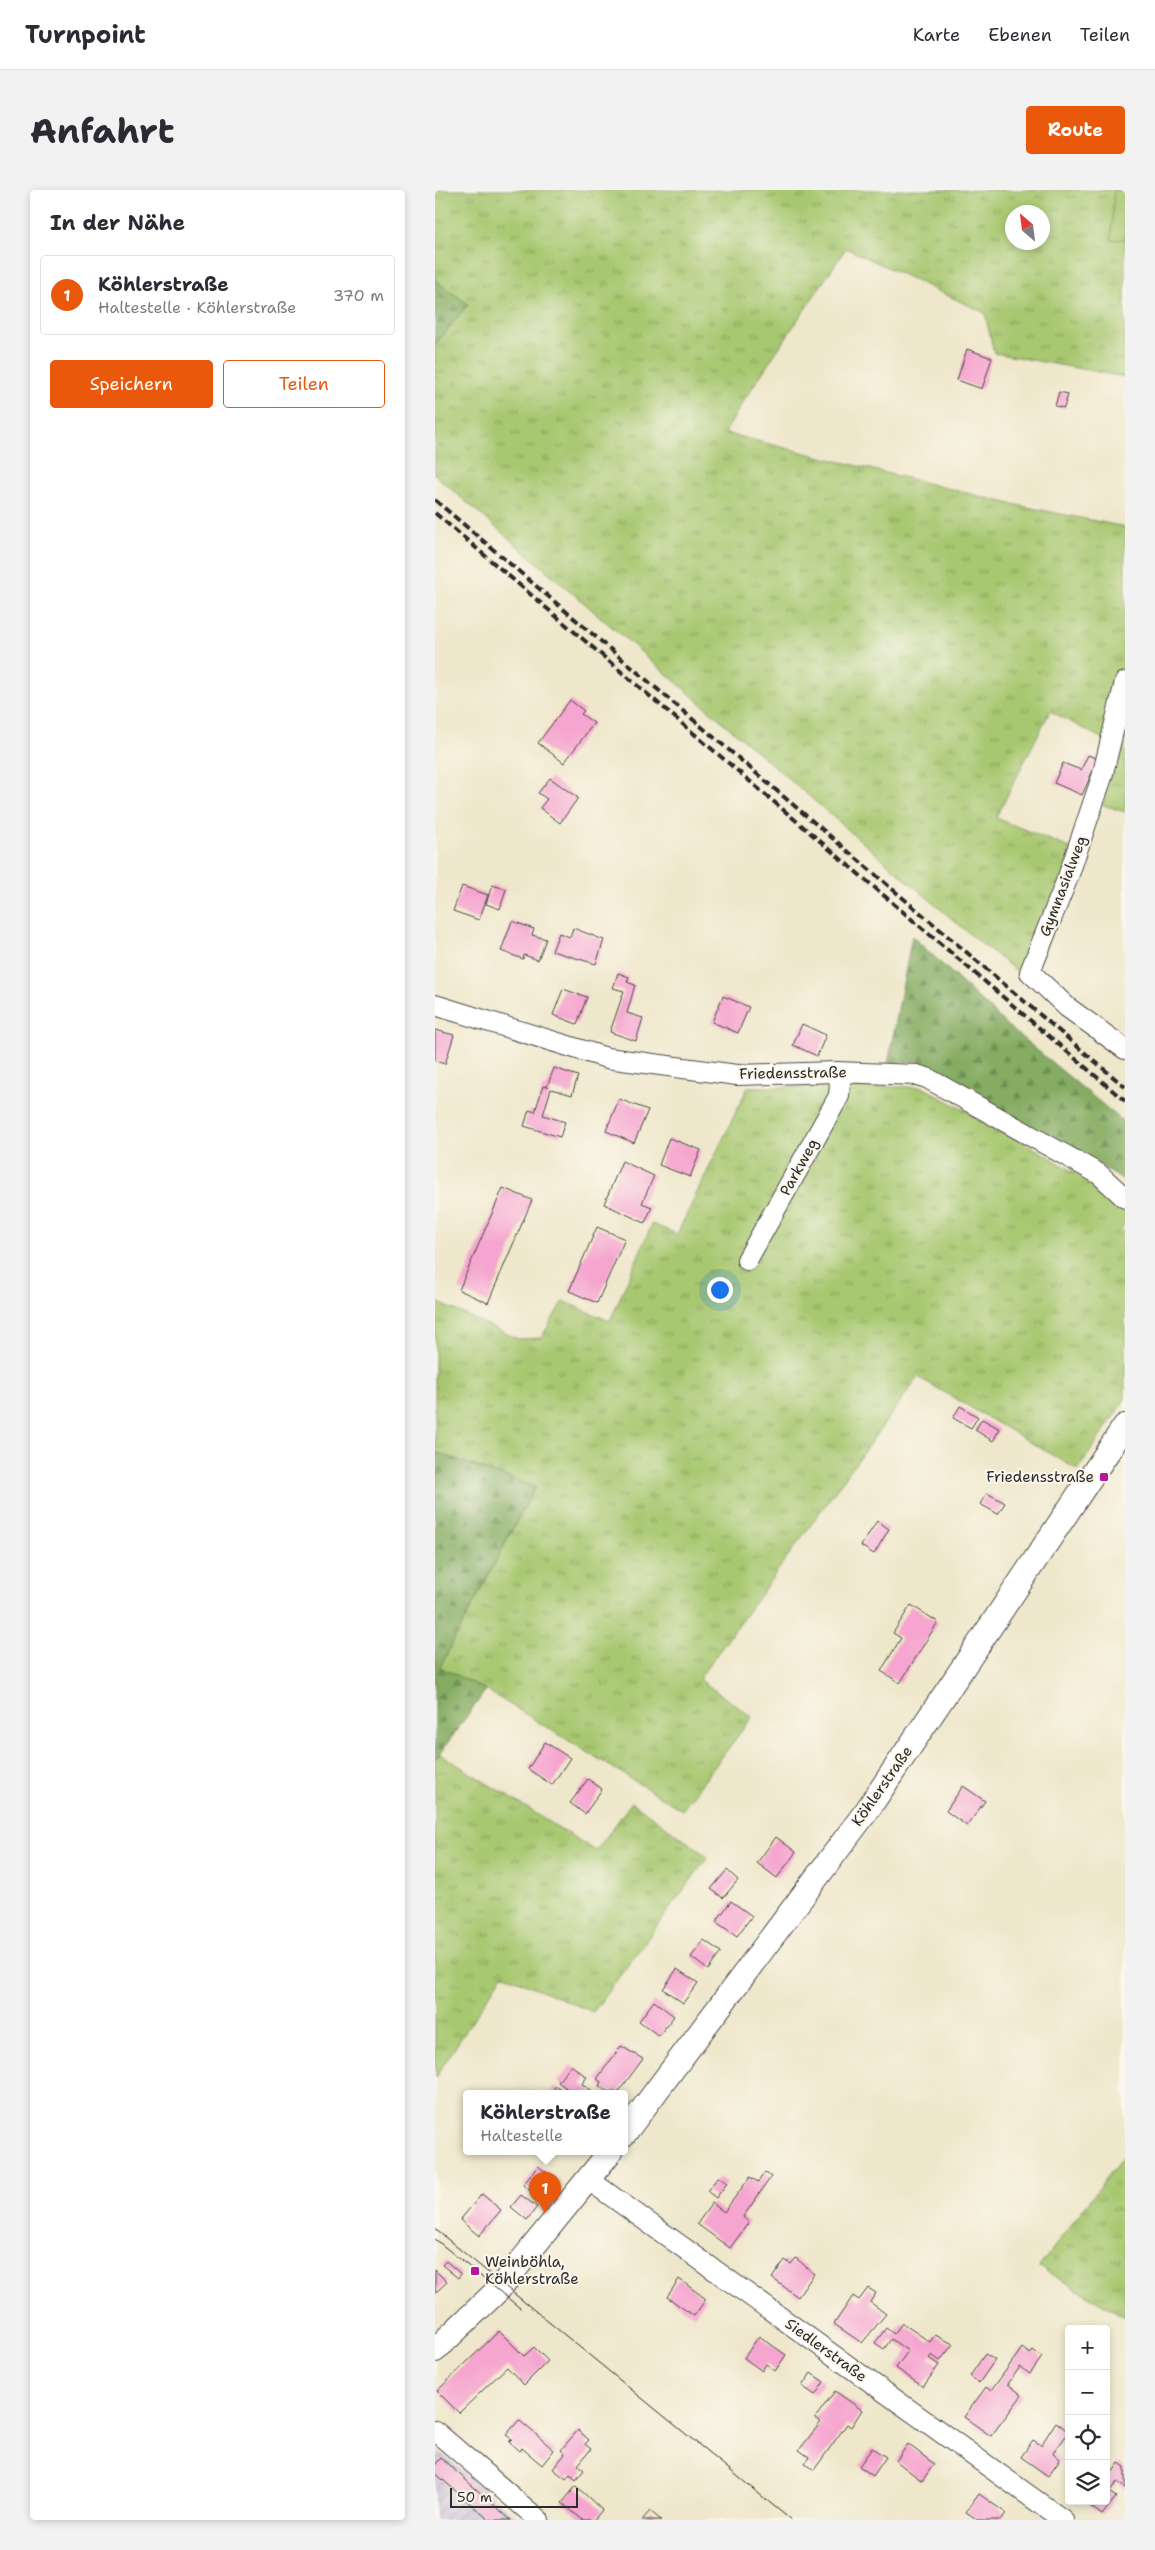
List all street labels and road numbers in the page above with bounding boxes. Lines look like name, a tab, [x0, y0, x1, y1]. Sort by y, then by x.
street label: Gymnasialweg	[1035, 833, 1091, 939]
street label: Friedensstraße	[739, 1062, 847, 1084]
street label: Parkweg	[775, 1135, 823, 1199]
street label: Köhlerstraße	[847, 1742, 917, 1830]
street label: Siedlerstraße	[781, 2314, 871, 2386]

